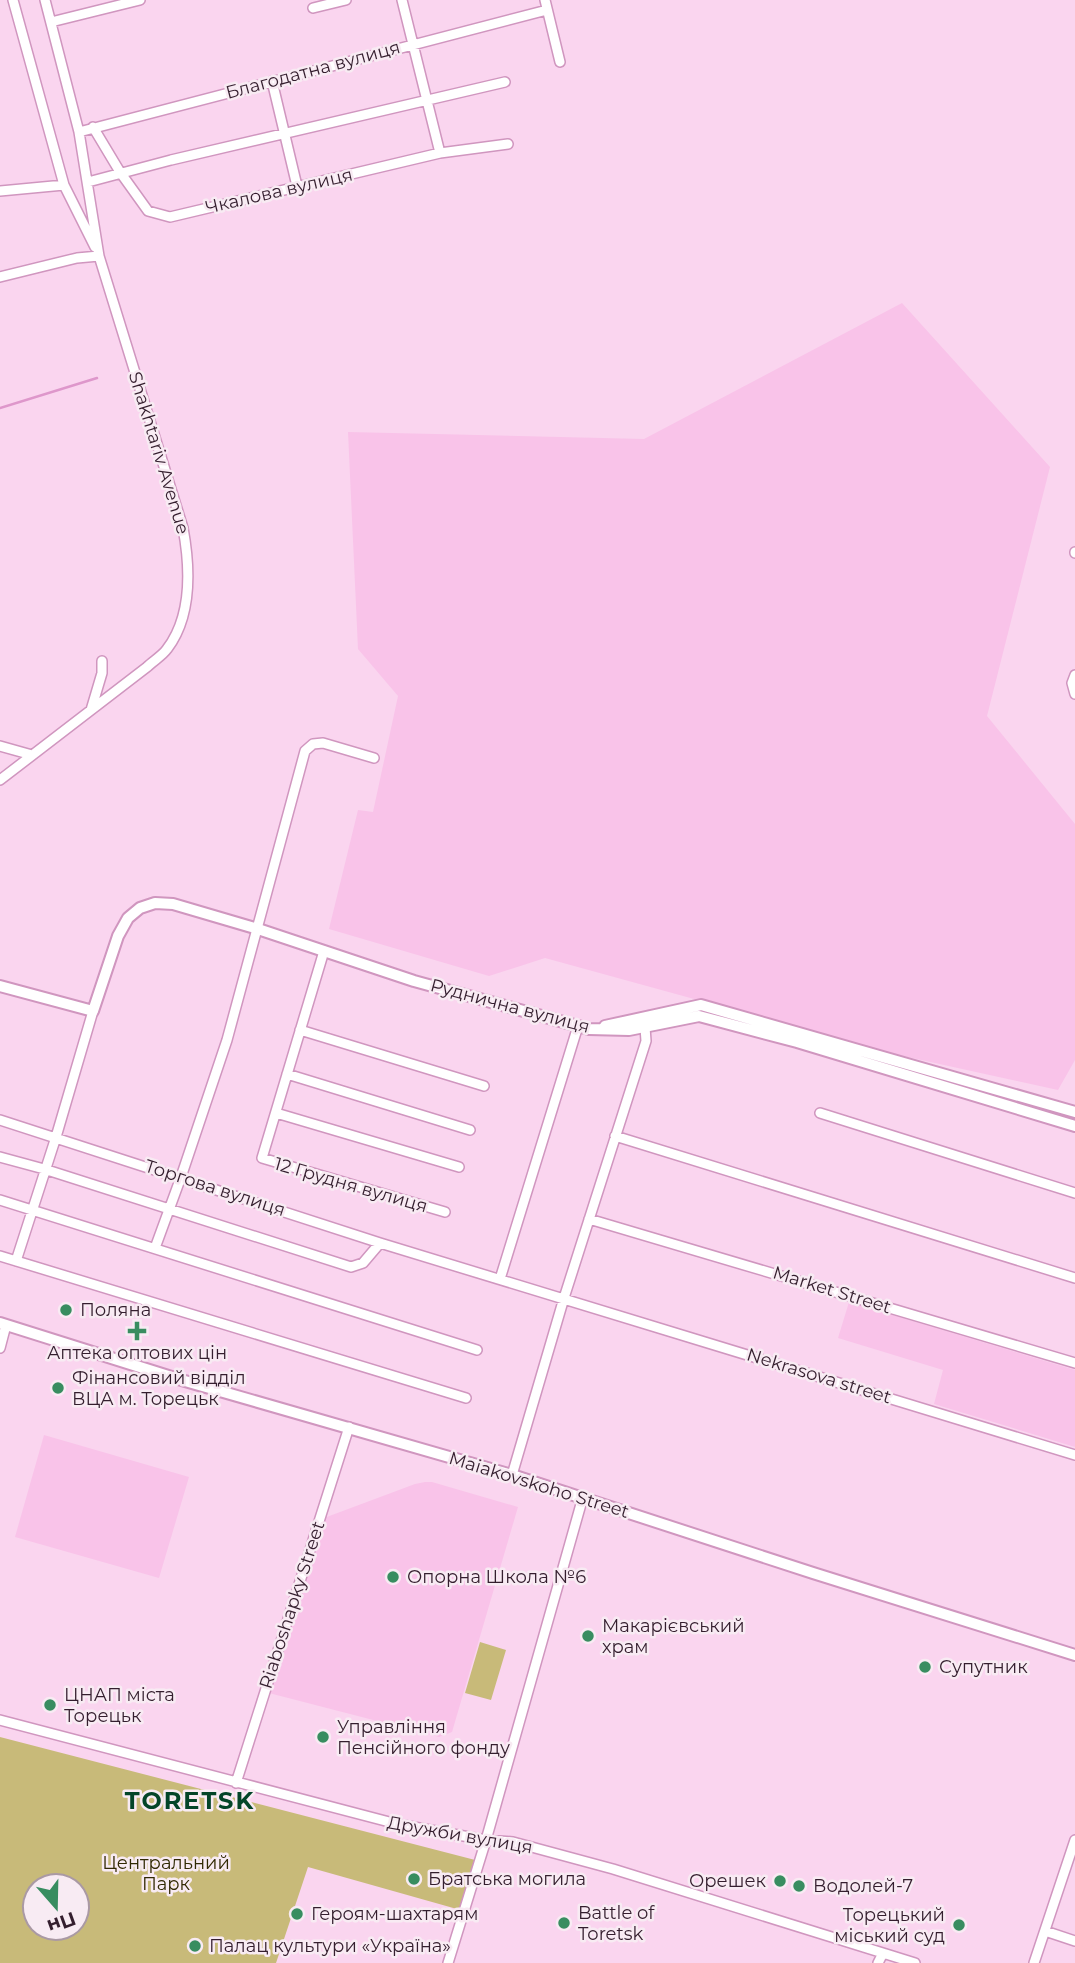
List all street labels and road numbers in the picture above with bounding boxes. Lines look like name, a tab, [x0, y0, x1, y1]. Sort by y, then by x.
street label: Благодатна вулиця	[223, 36, 403, 104]
street label: Чкалова вулиця	[203, 163, 355, 219]
street label: Shakhtariv Avenue	[124, 369, 194, 537]
street label: Руднична вулиця	[428, 974, 592, 1038]
street label: 12 Грудня вулиця	[272, 1153, 430, 1217]
street label: Торгова вулиця	[142, 1155, 288, 1221]
street label: Market Street	[770, 1262, 894, 1318]
street label: Nekrasova street	[744, 1344, 894, 1408]
street label: Maiakovskoho Street	[446, 1447, 632, 1523]
street label: Riaboshapky Street	[255, 1518, 329, 1692]
street label: Дружби вулиця	[386, 1811, 534, 1859]

